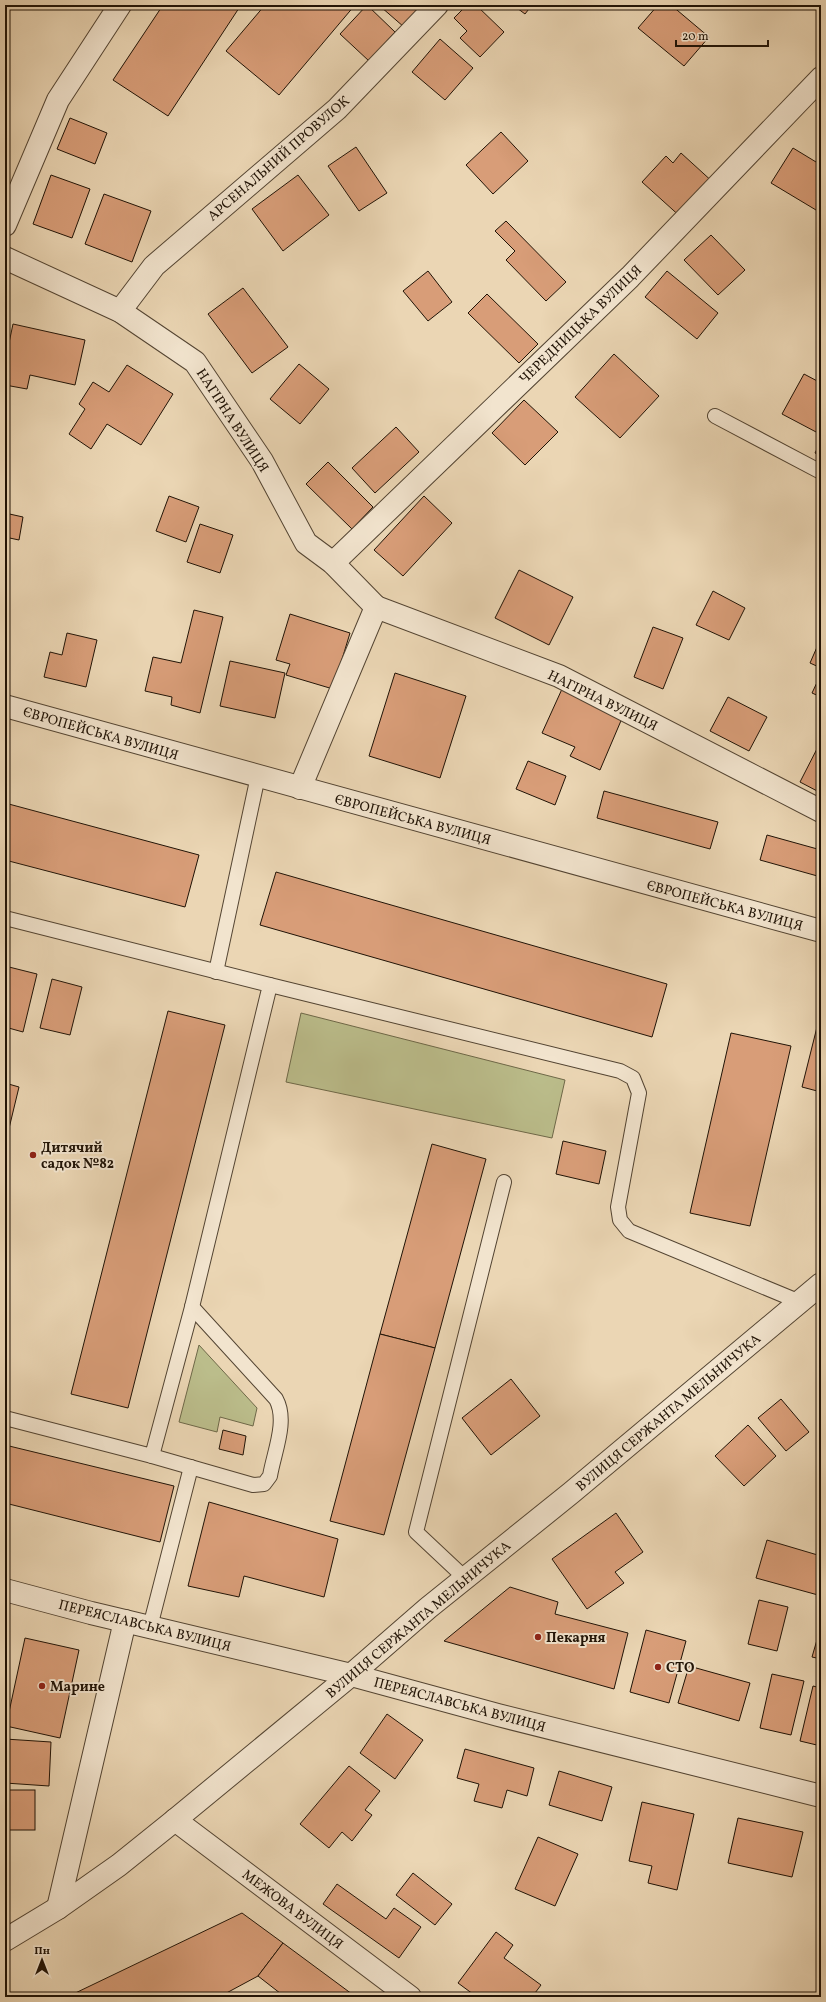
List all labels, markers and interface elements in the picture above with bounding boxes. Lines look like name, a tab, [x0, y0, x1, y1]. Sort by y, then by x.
scale bar	[676, 22, 768, 48]
text: 20 m	[682, 29, 709, 45]
street label: АРСЕНАЛЬНИЙ ПРОВУЛОК	[203, 91, 354, 226]
street label: ЧЕРЕДНИЦЬКА ВУЛИЦЯ	[516, 261, 647, 389]
street label: НАГІРНА ВУЛИЦЯ	[191, 365, 273, 477]
street label: НАГІРНА ВУЛИЦЯ	[544, 666, 661, 736]
street label: ЄВРОПЕЙСЬКА ВУЛИЦЯ	[21, 702, 181, 766]
street label: ЄВРОПЕЙСЬКА ВУЛИЦЯ	[332, 789, 493, 850]
street label: ЄВРОПЕЙСЬКА ВУЛИЦЯ	[644, 875, 805, 936]
place label: Дитячий садок №82	[41, 1139, 114, 1174]
marker: Дитячий садок №82	[28, 1150, 38, 1160]
street label: ВУЛИЦЯ СЕРЖАНТА МЕЛЬНИЧУКА	[572, 1330, 766, 1496]
street label: ВУЛИЦЯ СЕРЖАНТА МЕЛЬНИЧУКА	[322, 1537, 516, 1703]
street label: ПЕРЕЯСЛАВСЬКА ВУЛИЦЯ	[56, 1596, 233, 1657]
place label: Пекарня	[546, 1629, 606, 1648]
marker: Пекарня	[533, 1632, 543, 1642]
place label: СТО	[666, 1659, 694, 1678]
marker: СТО	[653, 1662, 663, 1672]
street label: ПЕРЕЯСЛАВСЬКА ВУЛИЦЯ	[372, 1673, 548, 1738]
place label: Марине	[50, 1678, 105, 1697]
marker: Марине	[37, 1681, 47, 1691]
street label: МЕЖОВА ВУЛИЦЯ	[238, 1866, 347, 1955]
north arrow	[22, 1940, 62, 1980]
text: Пн	[34, 1944, 50, 1959]

